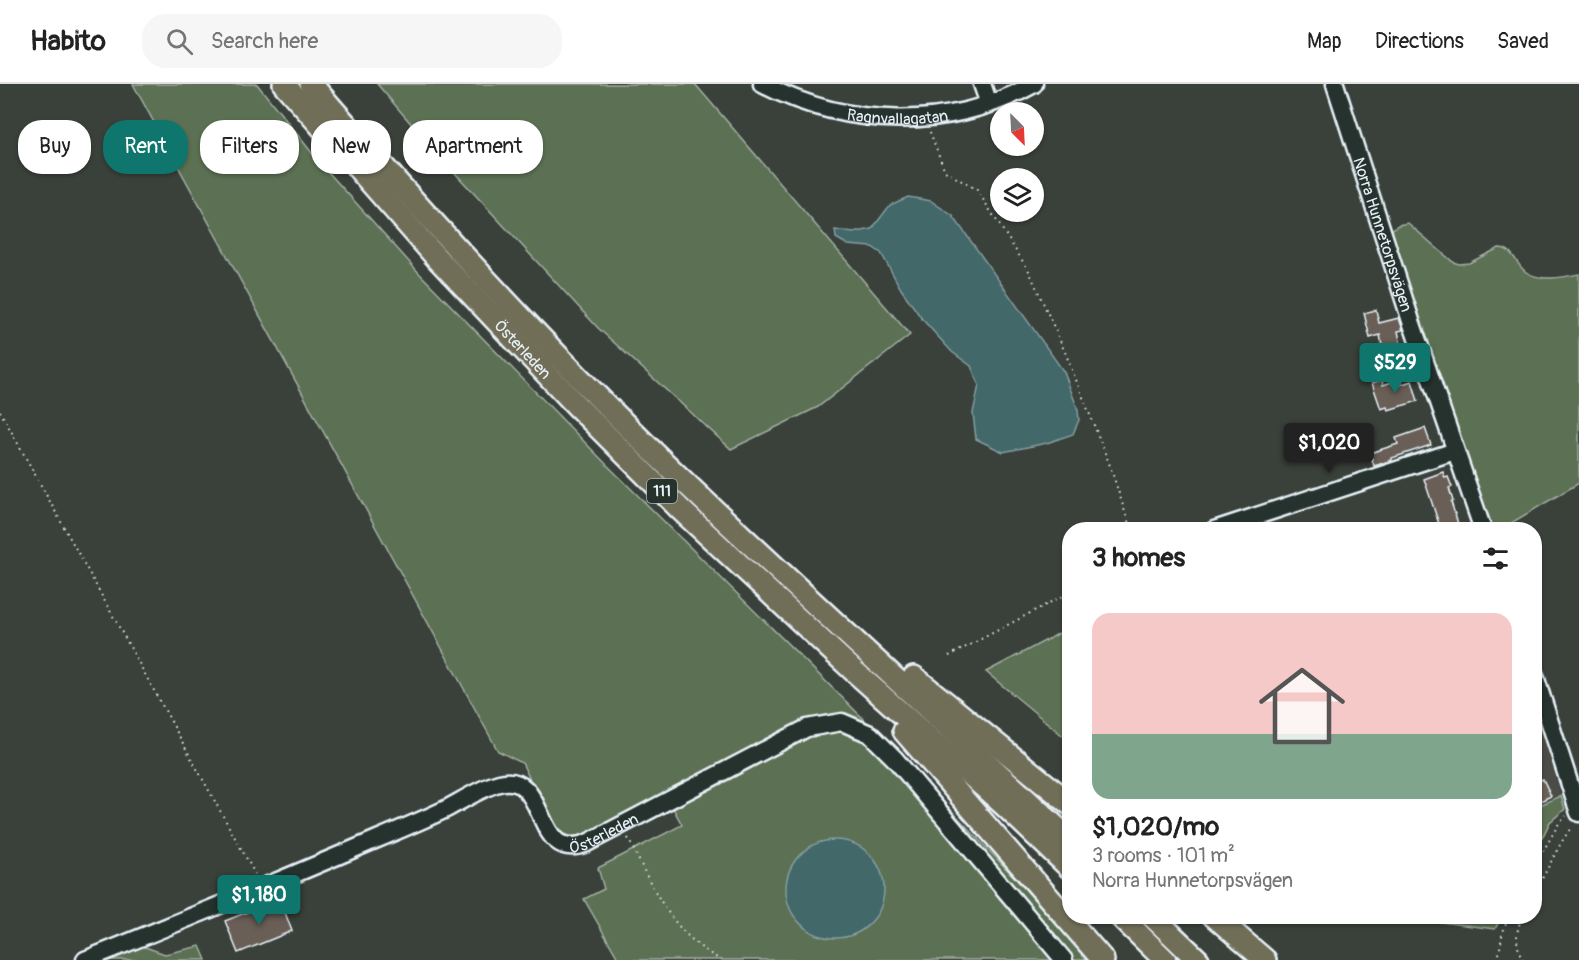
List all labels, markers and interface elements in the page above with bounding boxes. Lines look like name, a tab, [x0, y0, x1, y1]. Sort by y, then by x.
search box	[142, 14, 562, 68]
text: Habito	[30, 24, 106, 59]
icon: search	[163, 25, 196, 58]
text: Search here	[211, 27, 318, 55]
text: Map	[1307, 28, 1342, 55]
text: Directions	[1375, 28, 1464, 55]
text: Saved	[1497, 28, 1549, 55]
north arrow	[990, 102, 1044, 156]
map controls	[990, 102, 1044, 222]
street label: Ragnvallagatan	[845, 105, 949, 130]
chip: Buy	[18, 120, 91, 174]
chip: Rent	[103, 120, 188, 174]
chip: Filters	[200, 120, 299, 174]
chip: New	[311, 120, 391, 174]
chip: Apartment	[403, 120, 543, 174]
street label: Norra Hunnetorpsvägen	[1348, 155, 1416, 314]
button: layers	[990, 168, 1044, 222]
street label: Österleden	[490, 316, 555, 384]
pin: $529	[1359, 343, 1431, 394]
text: $529	[1373, 350, 1417, 375]
pin: $1,020	[1280, 423, 1378, 474]
text: $1,020	[1298, 430, 1360, 455]
road number: 111	[647, 479, 677, 503]
text: 3 homes	[1092, 542, 1185, 574]
icon: filters	[1479, 542, 1512, 575]
icon: home	[1248, 652, 1356, 760]
street label: Österleden	[568, 809, 642, 858]
text: $1,020/mo	[1092, 811, 1219, 843]
text: 3 rooms · 101 m²	[1092, 843, 1235, 868]
text: Norra Hunnetorpsvägen	[1092, 868, 1293, 893]
pin: $1,180	[210, 875, 308, 926]
text: $1,180	[231, 882, 287, 907]

